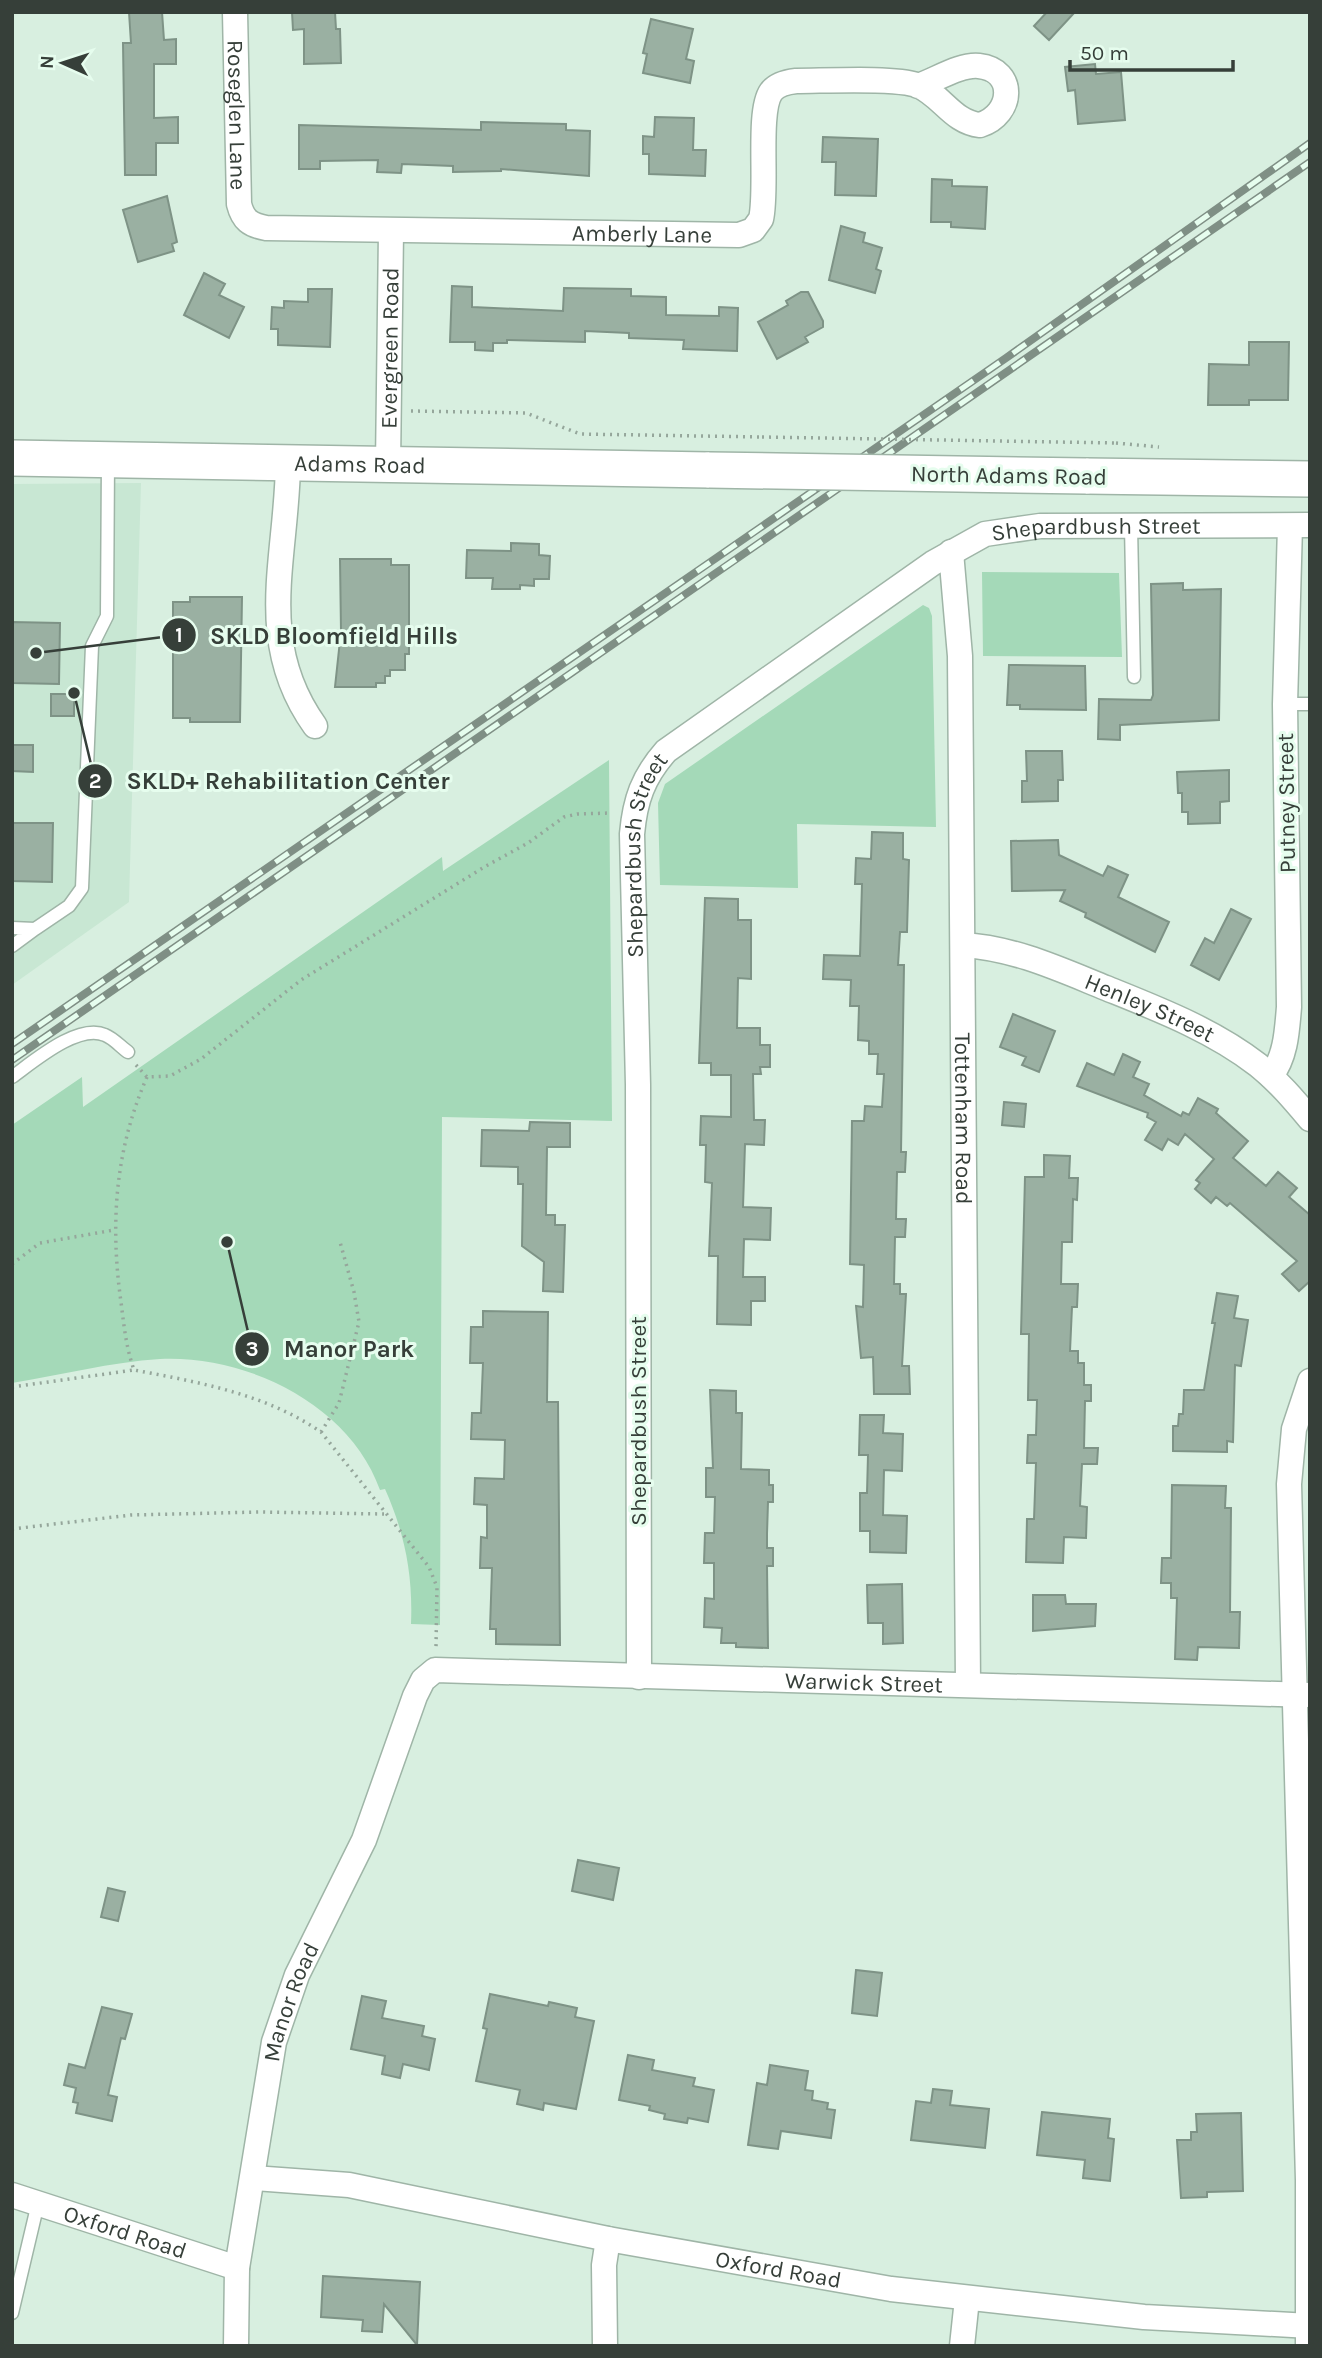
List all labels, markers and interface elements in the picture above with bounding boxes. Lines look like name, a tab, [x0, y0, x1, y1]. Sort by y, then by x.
north arrow	[28, 28, 98, 98]
scale bar	[1070, 28, 1233, 72]
street label: Roseglen Lane	[222, 40, 252, 190]
text: 50 m	[1080, 41, 1129, 65]
text: N	[36, 55, 58, 70]
street label: Amberly Lane	[572, 220, 712, 249]
street label: Evergreen Road	[375, 267, 405, 429]
street label: Adams Road	[294, 450, 426, 479]
street label: North Adams Road	[911, 460, 1107, 491]
street label: Shepardbush Street	[989, 512, 1201, 547]
callout: SKLD Bloomfield Hills	[161, 613, 472, 658]
text: SKLD Bloomfield Hills	[210, 622, 458, 650]
text: 1	[175, 623, 183, 647]
street label: Putney Street	[1272, 732, 1301, 873]
street label: Shepardbush Street	[619, 747, 673, 958]
callout: SKLD+ Rehabilitation Center	[77, 758, 463, 803]
text: SKLD+ Rehabilitation Center	[126, 767, 450, 795]
text: 2	[89, 769, 101, 793]
street label: Henley Street	[1081, 968, 1220, 1048]
street label: Tottenham Road	[949, 1033, 977, 1205]
street label: Shepardbush Street	[625, 1316, 652, 1526]
callout: Manor Park	[235, 1326, 428, 1371]
text: Manor Park	[284, 1335, 414, 1363]
text: 3	[245, 1337, 259, 1361]
street label: Warwick Street	[785, 1667, 944, 1699]
street label: Manor Road	[258, 1938, 325, 2064]
street label: Oxford Road	[60, 2200, 190, 2265]
street label: Oxford Road	[713, 2245, 844, 2294]

